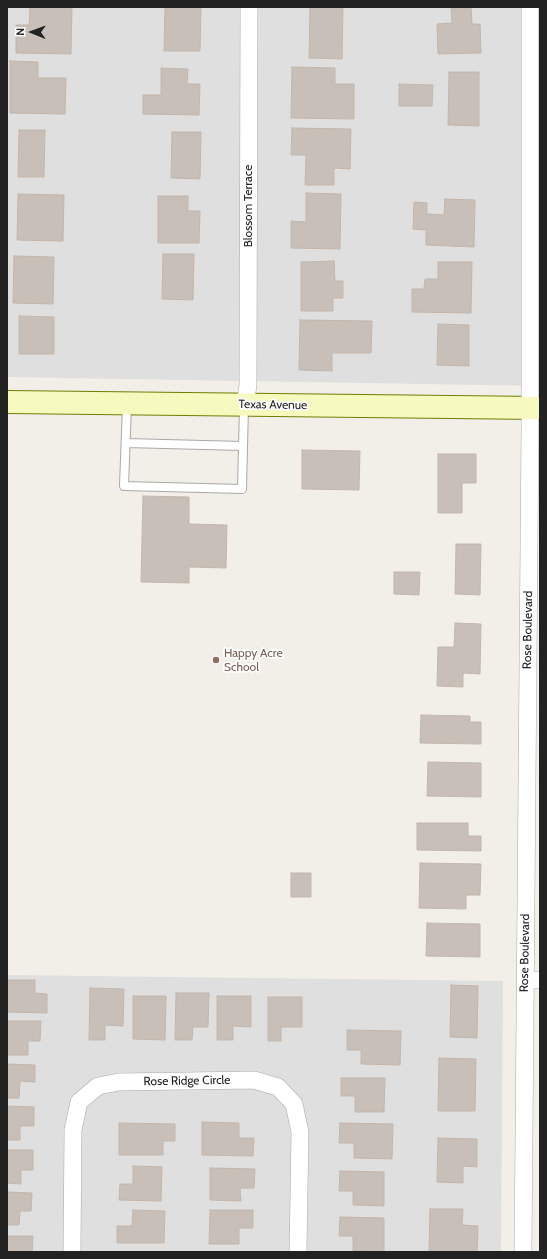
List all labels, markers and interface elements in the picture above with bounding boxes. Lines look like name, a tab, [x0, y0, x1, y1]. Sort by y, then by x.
north arrow	[12, 12, 52, 52]
text: N	[13, 28, 27, 36]
street label: Blossom Terrace	[241, 165, 255, 247]
street label: Texas Avenue	[239, 397, 307, 413]
street label: Rose Boulevard	[520, 591, 536, 669]
place label: Happy Acre School	[224, 646, 283, 674]
marker: Happy Acre School	[211, 655, 221, 665]
street label: Rose Boulevard	[517, 914, 533, 992]
street label: Rose Ridge Circle	[143, 1073, 231, 1089]

